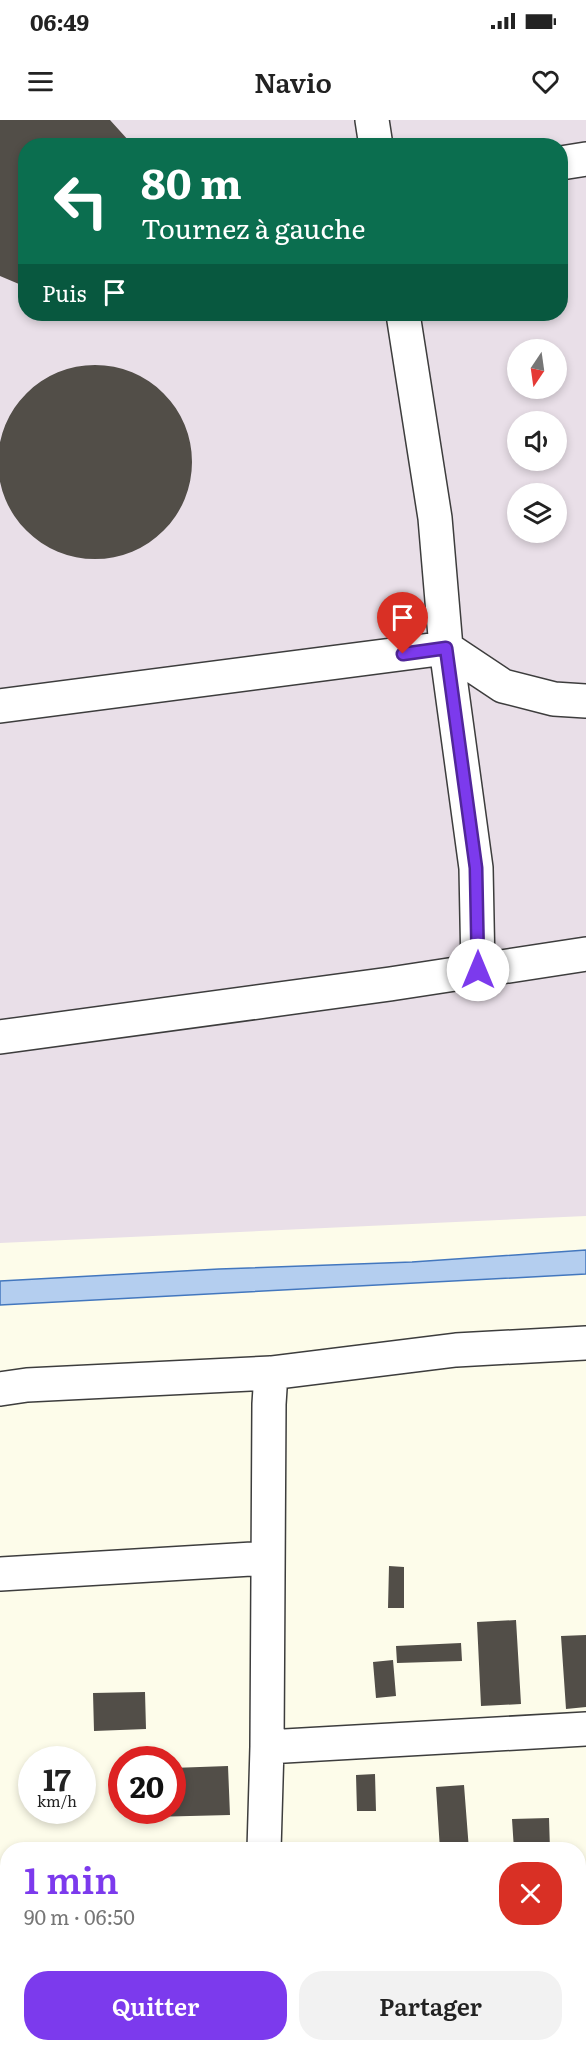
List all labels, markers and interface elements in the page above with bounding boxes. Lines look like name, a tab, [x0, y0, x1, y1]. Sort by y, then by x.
text: 06:49	[30, 5, 89, 38]
text: Navio	[254, 61, 332, 101]
icon: menu	[24, 65, 57, 98]
icon: heart	[529, 65, 562, 98]
text: 80 m	[141, 150, 242, 212]
icon: left	[42, 162, 120, 240]
text: Tournez à gauche	[141, 207, 365, 247]
text: Puis	[42, 276, 86, 309]
icon: arrive	[98, 276, 131, 309]
north arrow	[507, 339, 567, 399]
map controls	[507, 339, 567, 543]
button: sound	[507, 411, 567, 471]
button: layers	[507, 483, 567, 543]
pin	[377, 592, 428, 654]
icon: arrive	[386, 601, 419, 634]
position arrow	[446, 938, 510, 1002]
speed limit sign: 20	[108, 1746, 186, 1824]
text: 17	[43, 1756, 71, 1800]
text: km/h	[37, 1789, 77, 1812]
text: 1 min	[24, 1852, 119, 1905]
button: close	[499, 1862, 562, 1925]
text: 90 m · 06:50	[24, 1901, 135, 1931]
button: Quitter	[24, 1971, 287, 2040]
button: Partager	[299, 1971, 562, 2040]

